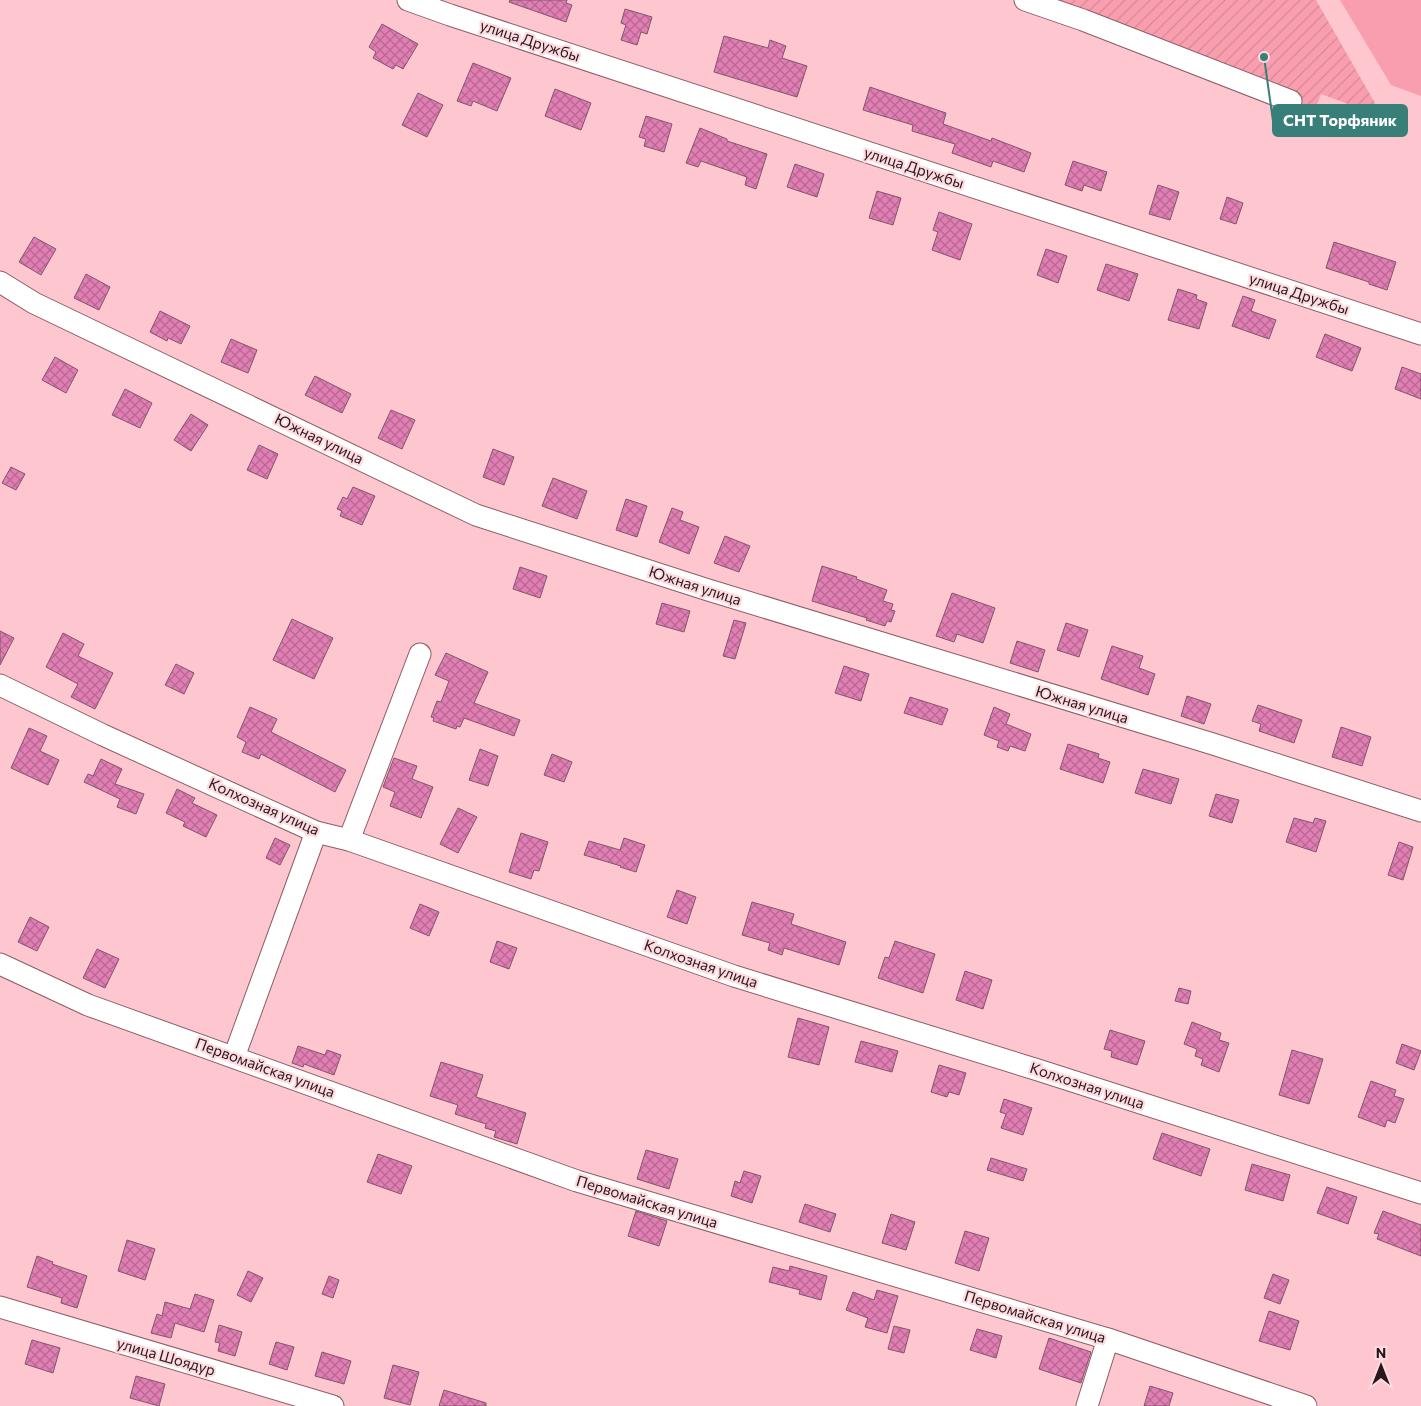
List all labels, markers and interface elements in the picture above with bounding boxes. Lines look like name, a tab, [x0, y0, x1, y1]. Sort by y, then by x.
street label: улица Дружбы	[478, 15, 582, 65]
callout: СНТ Торфяник	[1273, 105, 1407, 136]
text: СНТ Торфяник	[1283, 110, 1397, 129]
street label: улица Дружбы	[862, 142, 966, 192]
street label: улица Дружбы	[1247, 268, 1351, 318]
street label: Южная улица	[272, 409, 367, 467]
street label: Южная улица	[647, 562, 744, 608]
street label: Южная улица	[1034, 681, 1131, 727]
street label: Колхозная улица	[206, 774, 322, 839]
street label: Колхозная улица	[642, 935, 761, 991]
street label: Первомайская улица	[193, 1033, 337, 1101]
street label: Колхозная улица	[1028, 1058, 1147, 1112]
street label: Первомайская улица	[574, 1171, 720, 1231]
street label: Первомайская улица	[962, 1286, 1108, 1346]
street label: улица Шоядур	[115, 1333, 218, 1379]
north arrow	[1356, 1341, 1406, 1391]
text: N	[1376, 1344, 1386, 1361]

